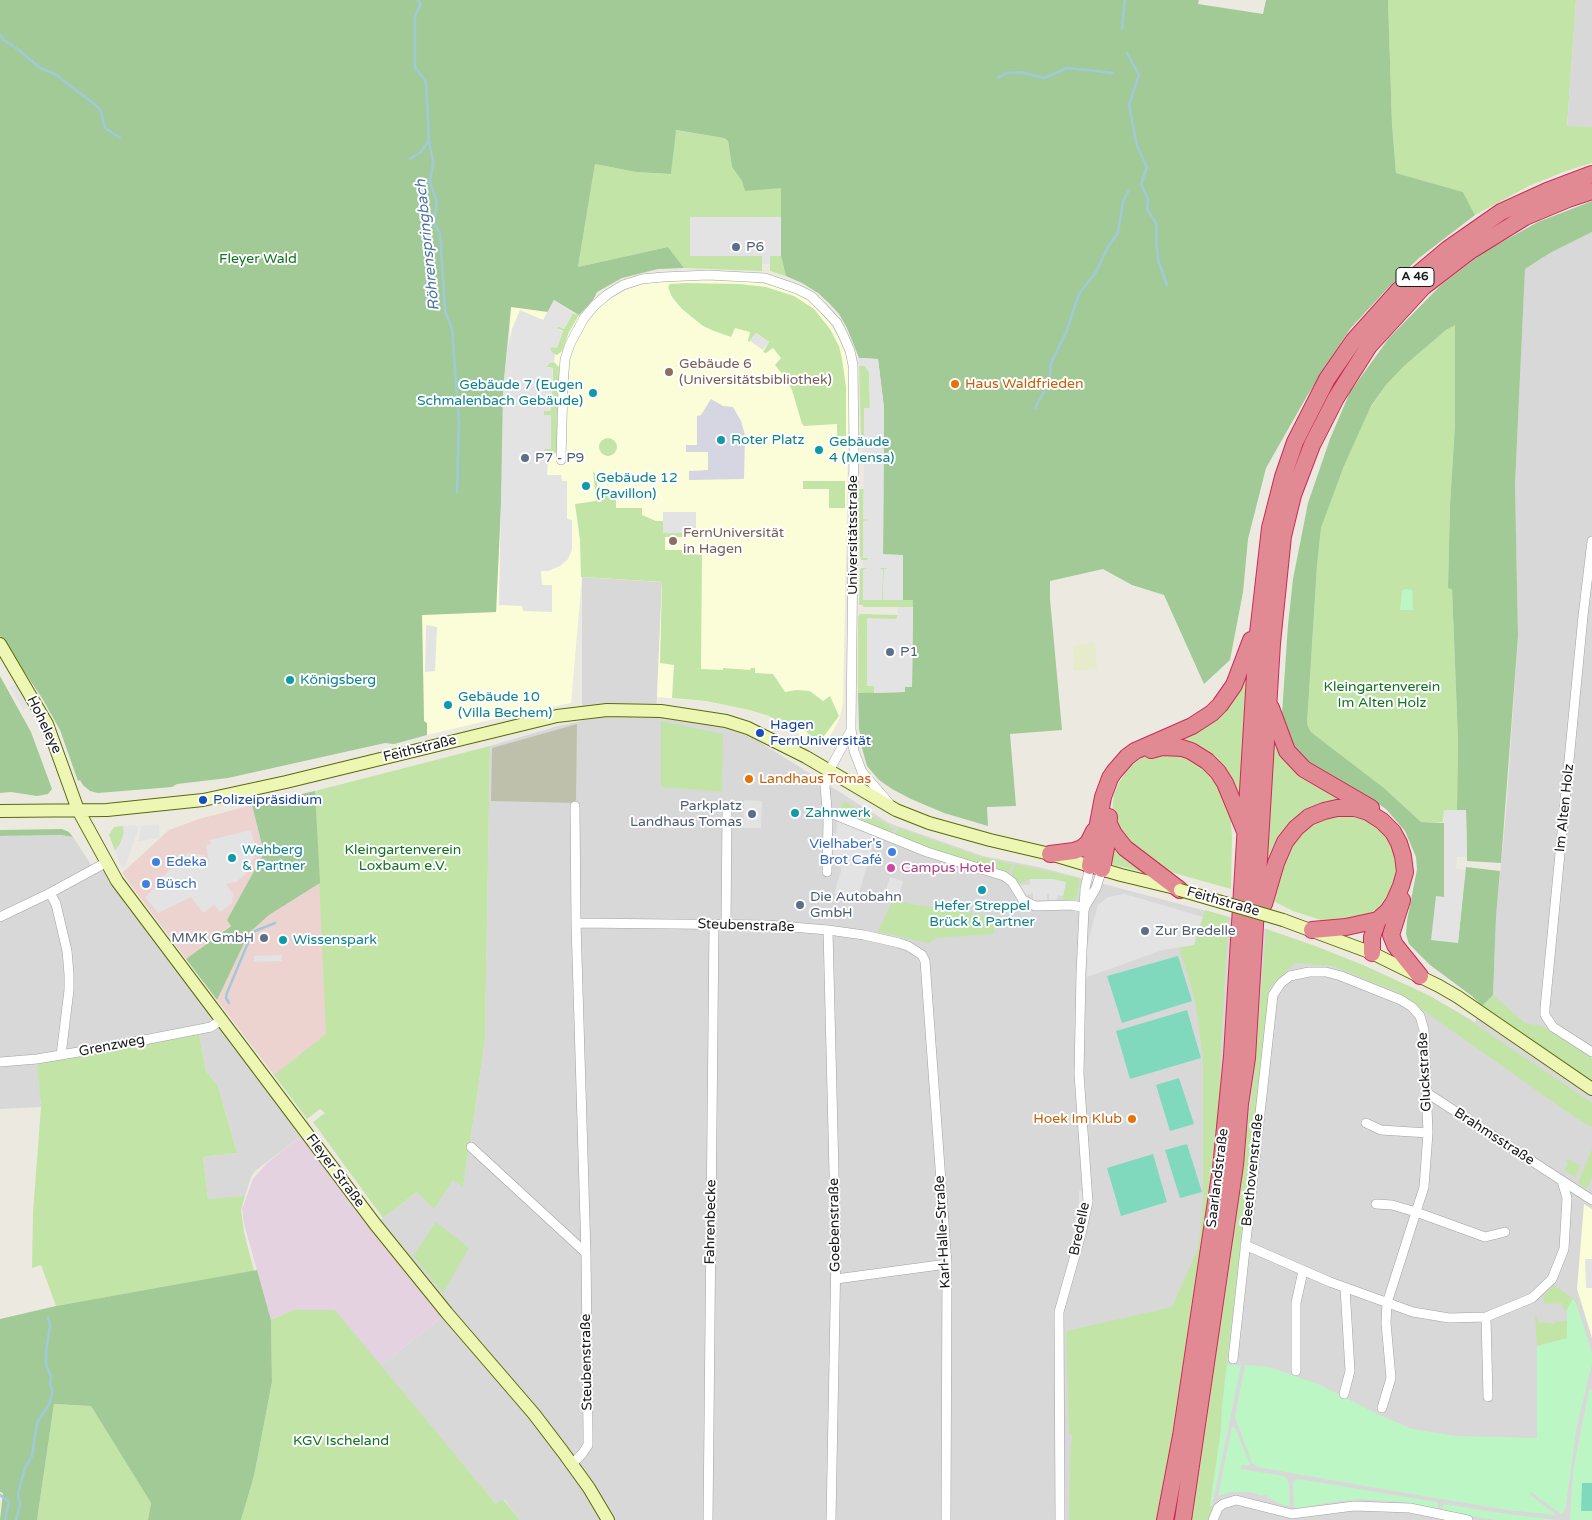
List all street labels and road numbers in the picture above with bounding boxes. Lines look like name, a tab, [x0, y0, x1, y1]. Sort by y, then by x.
road number: A 46	[1396, 268, 1434, 286]
street label: Universitätsstraße	[845, 475, 861, 595]
street label: Hoheleye	[23, 693, 65, 757]
street label: Feithstraße	[382, 732, 458, 766]
street label: Im Alten Holz	[1552, 763, 1578, 853]
street label: Feithstraße	[1185, 884, 1261, 920]
street label: Steubenstraße	[697, 916, 795, 936]
street label: Grenzweg	[78, 1031, 146, 1061]
street label: Gluckstraße	[1415, 1032, 1435, 1112]
street label: Brahmsstraße	[1451, 1105, 1537, 1169]
street label: Beethovenstraße	[1239, 1113, 1267, 1227]
street label: Saarlandstraße	[1204, 1127, 1232, 1229]
street label: Fleyer Straße	[302, 1131, 368, 1211]
street label: Karl-Halle-Straße	[932, 1175, 954, 1289]
street label: Goebenstraße	[826, 1178, 844, 1272]
street label: Fahrenbecke	[702, 1179, 720, 1265]
street label: Bredelle	[1066, 1201, 1094, 1257]
street label: Steubenstraße	[578, 1313, 596, 1411]

